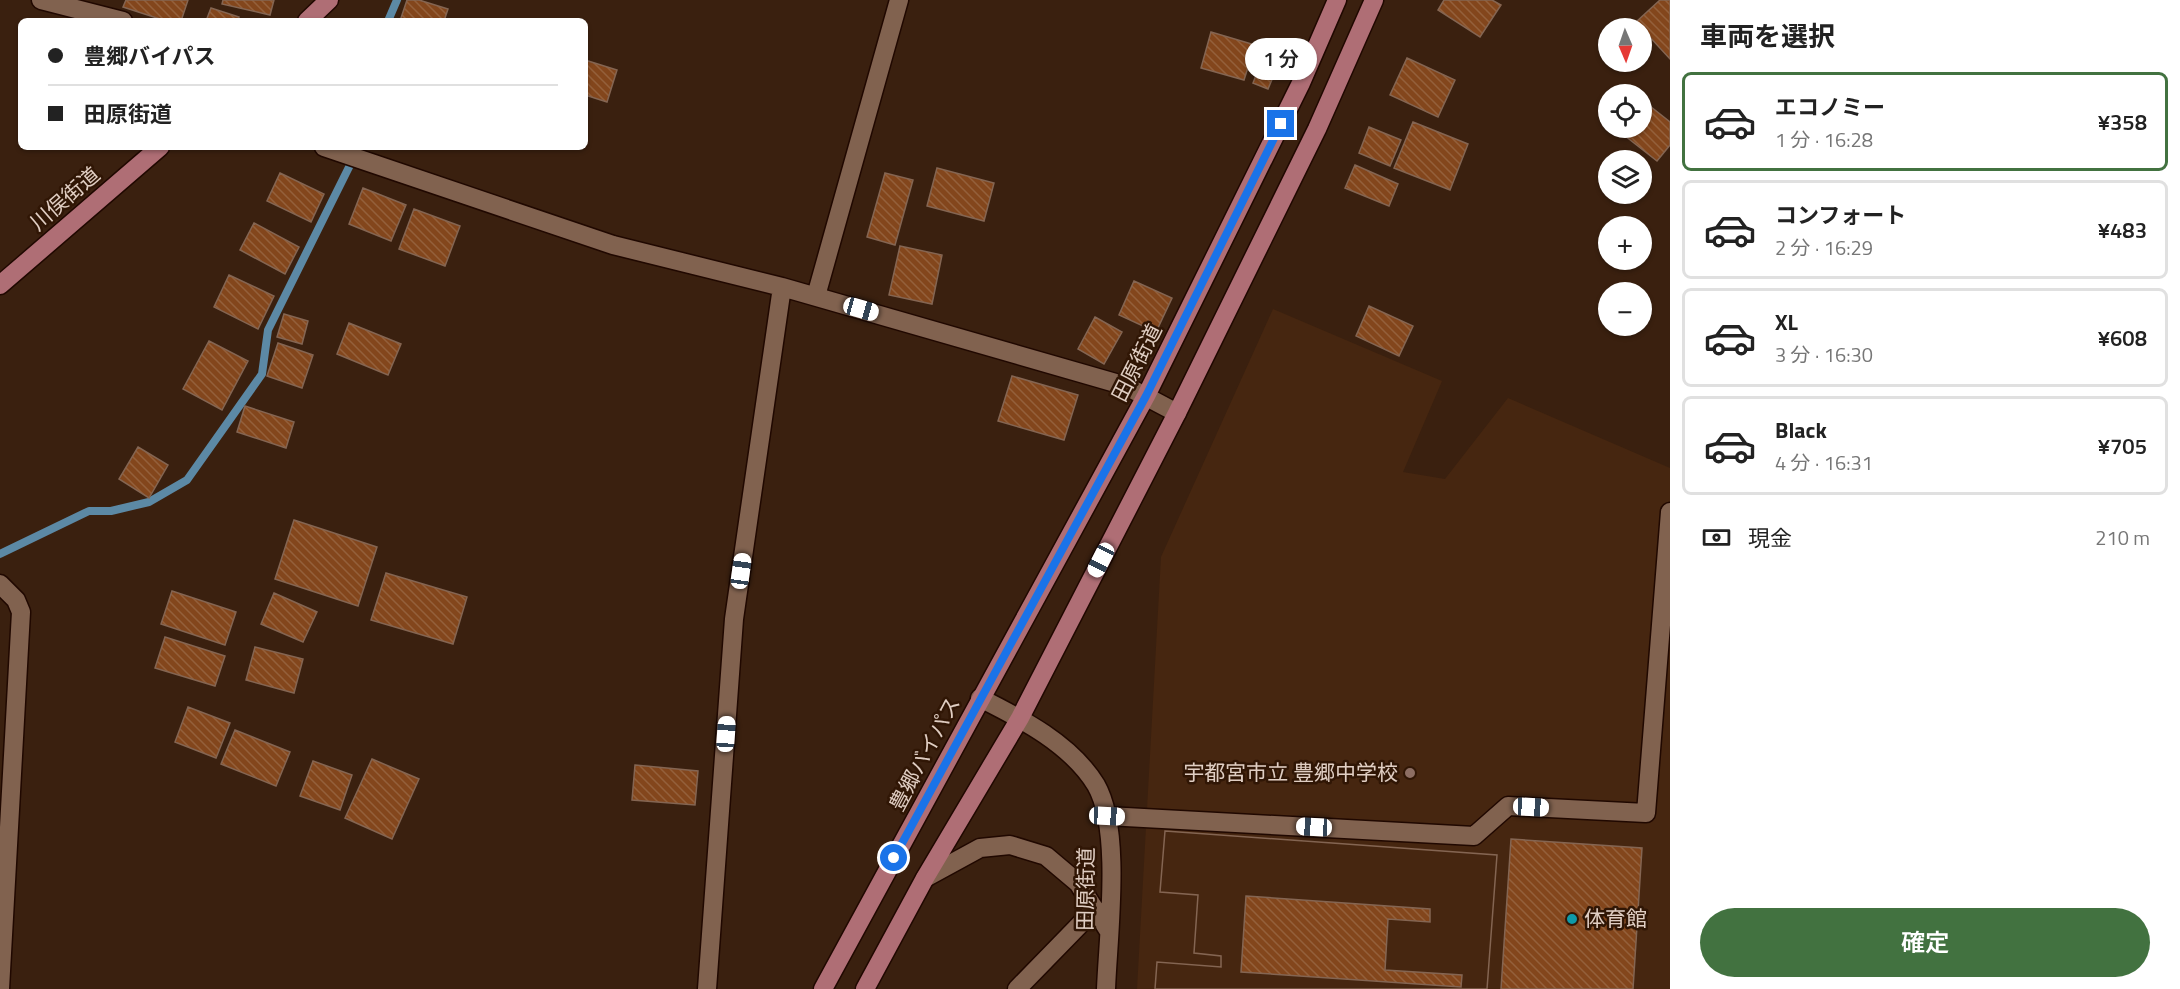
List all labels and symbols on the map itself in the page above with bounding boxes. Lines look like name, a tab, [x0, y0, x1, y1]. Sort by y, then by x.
north arrow	[1598, 18, 1652, 72]
callout: 1 分	[1245, 37, 1317, 79]
route end	[1267, 110, 1294, 137]
street label: 川俣街道	[22, 159, 107, 238]
car	[841, 295, 881, 323]
street label: 田原街道	[1103, 318, 1169, 407]
car	[1085, 540, 1117, 580]
car	[730, 552, 752, 590]
street label: 豊郷バイパス	[881, 691, 968, 816]
car	[716, 715, 736, 753]
place label: 宇都宮市立 豊郷中学校	[1183, 756, 1398, 788]
marker: 宇都宮市立 豊郷中学校	[1403, 766, 1417, 780]
car	[1513, 797, 1549, 817]
car	[1089, 806, 1125, 826]
car	[1296, 817, 1332, 837]
route start	[880, 844, 907, 871]
street label: 田原街道	[1068, 847, 1102, 931]
place label: 体育館	[1584, 902, 1647, 934]
marker: 体育館	[1565, 912, 1579, 926]

